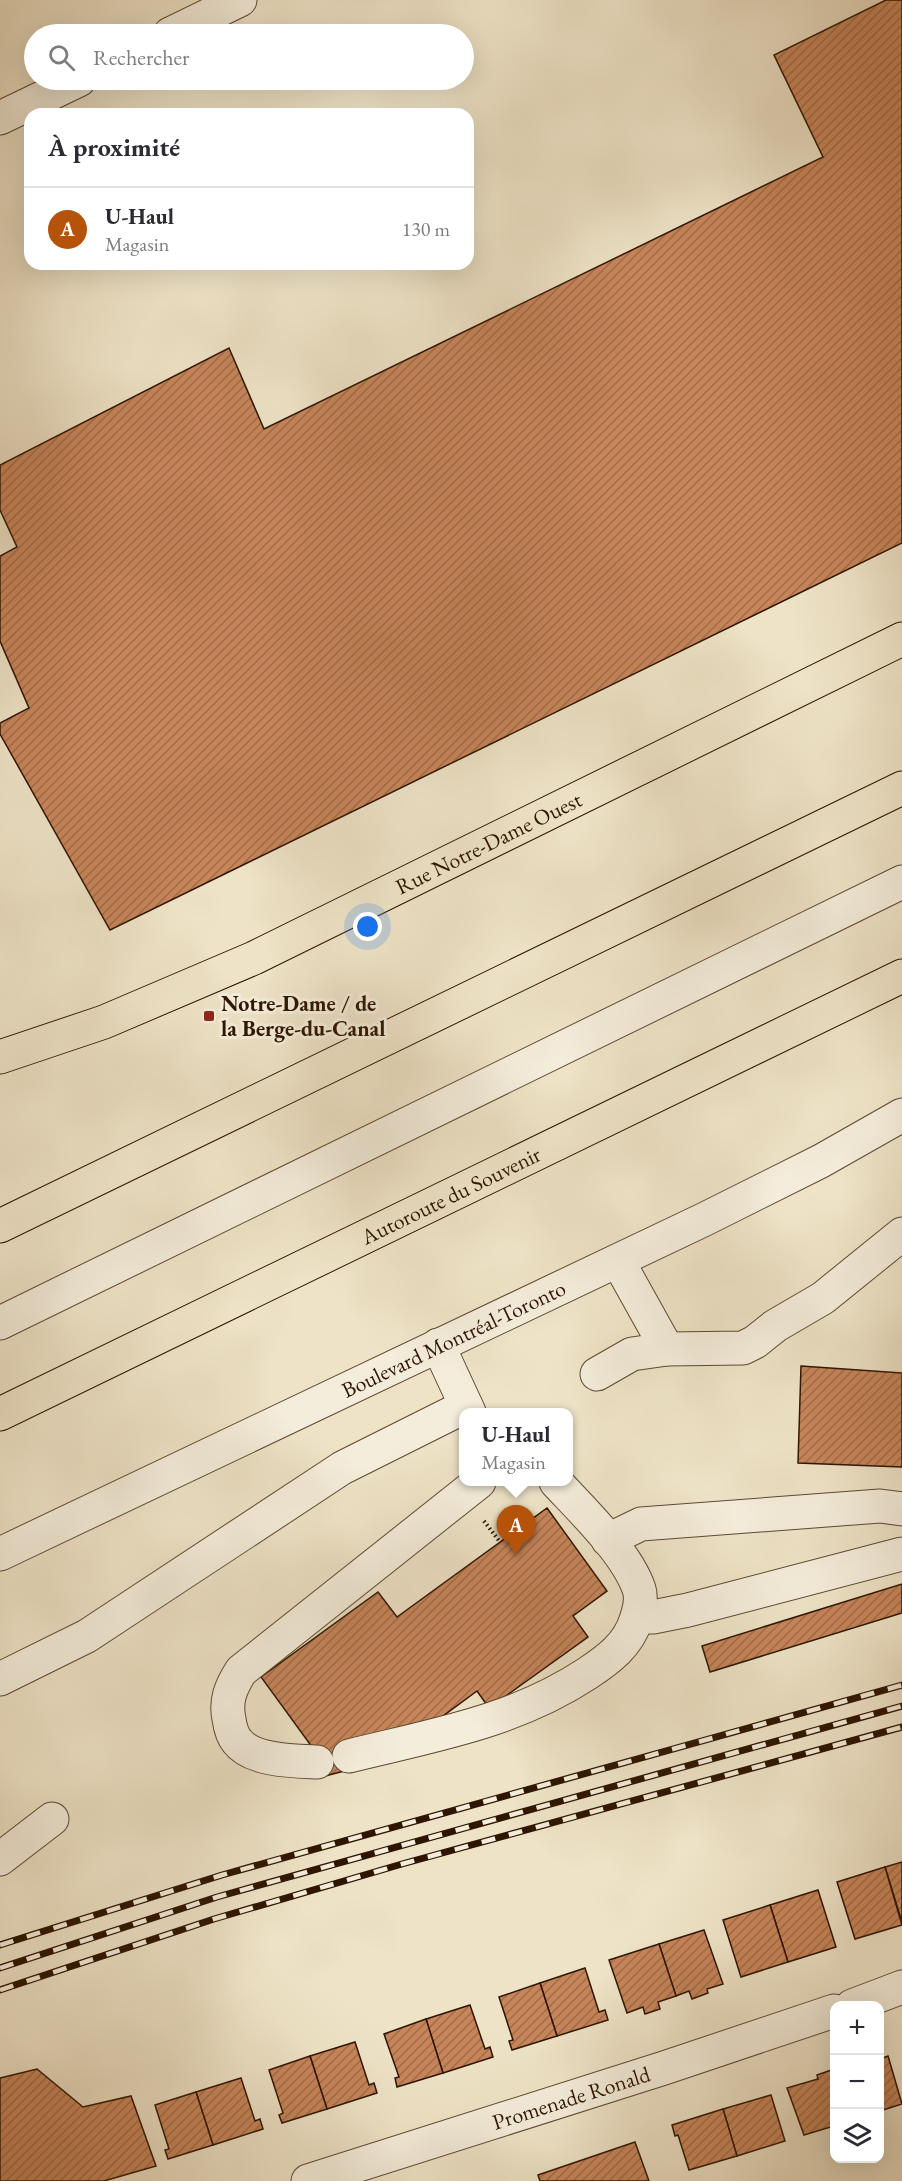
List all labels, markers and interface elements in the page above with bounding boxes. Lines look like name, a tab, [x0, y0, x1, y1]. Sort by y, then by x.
search box	[24, 24, 474, 90]
icon: search	[45, 41, 78, 74]
text: Rechercher	[93, 43, 189, 72]
text: À proximité	[48, 130, 180, 164]
text: U-Haul	[105, 202, 174, 231]
text: A	[60, 216, 75, 242]
text: 130 m	[402, 216, 450, 242]
text: Magasin	[105, 231, 169, 257]
street label: Rue Notre-Dame Ouest	[390, 785, 586, 901]
your location	[353, 912, 382, 941]
place label: Notre-Dame / de la Berge-du-Canal	[221, 989, 386, 1043]
marker: Notre-Dame / de la Berge-du-Canal	[202, 1009, 216, 1023]
street label: Autoroute du Souvenir	[355, 1139, 546, 1252]
street label: Boulevard Montréal-Toronto	[337, 1273, 570, 1404]
popup	[459, 1408, 573, 1486]
text: U-Haul	[482, 1420, 551, 1449]
text: Magasin	[482, 1449, 546, 1475]
pin: A	[496, 1506, 536, 1555]
map controls	[830, 2001, 884, 2163]
button: +	[830, 2001, 884, 2055]
button: −	[830, 2055, 884, 2109]
street label: Promenade Ronald	[488, 2059, 654, 2136]
button: layers	[830, 2109, 884, 2163]

